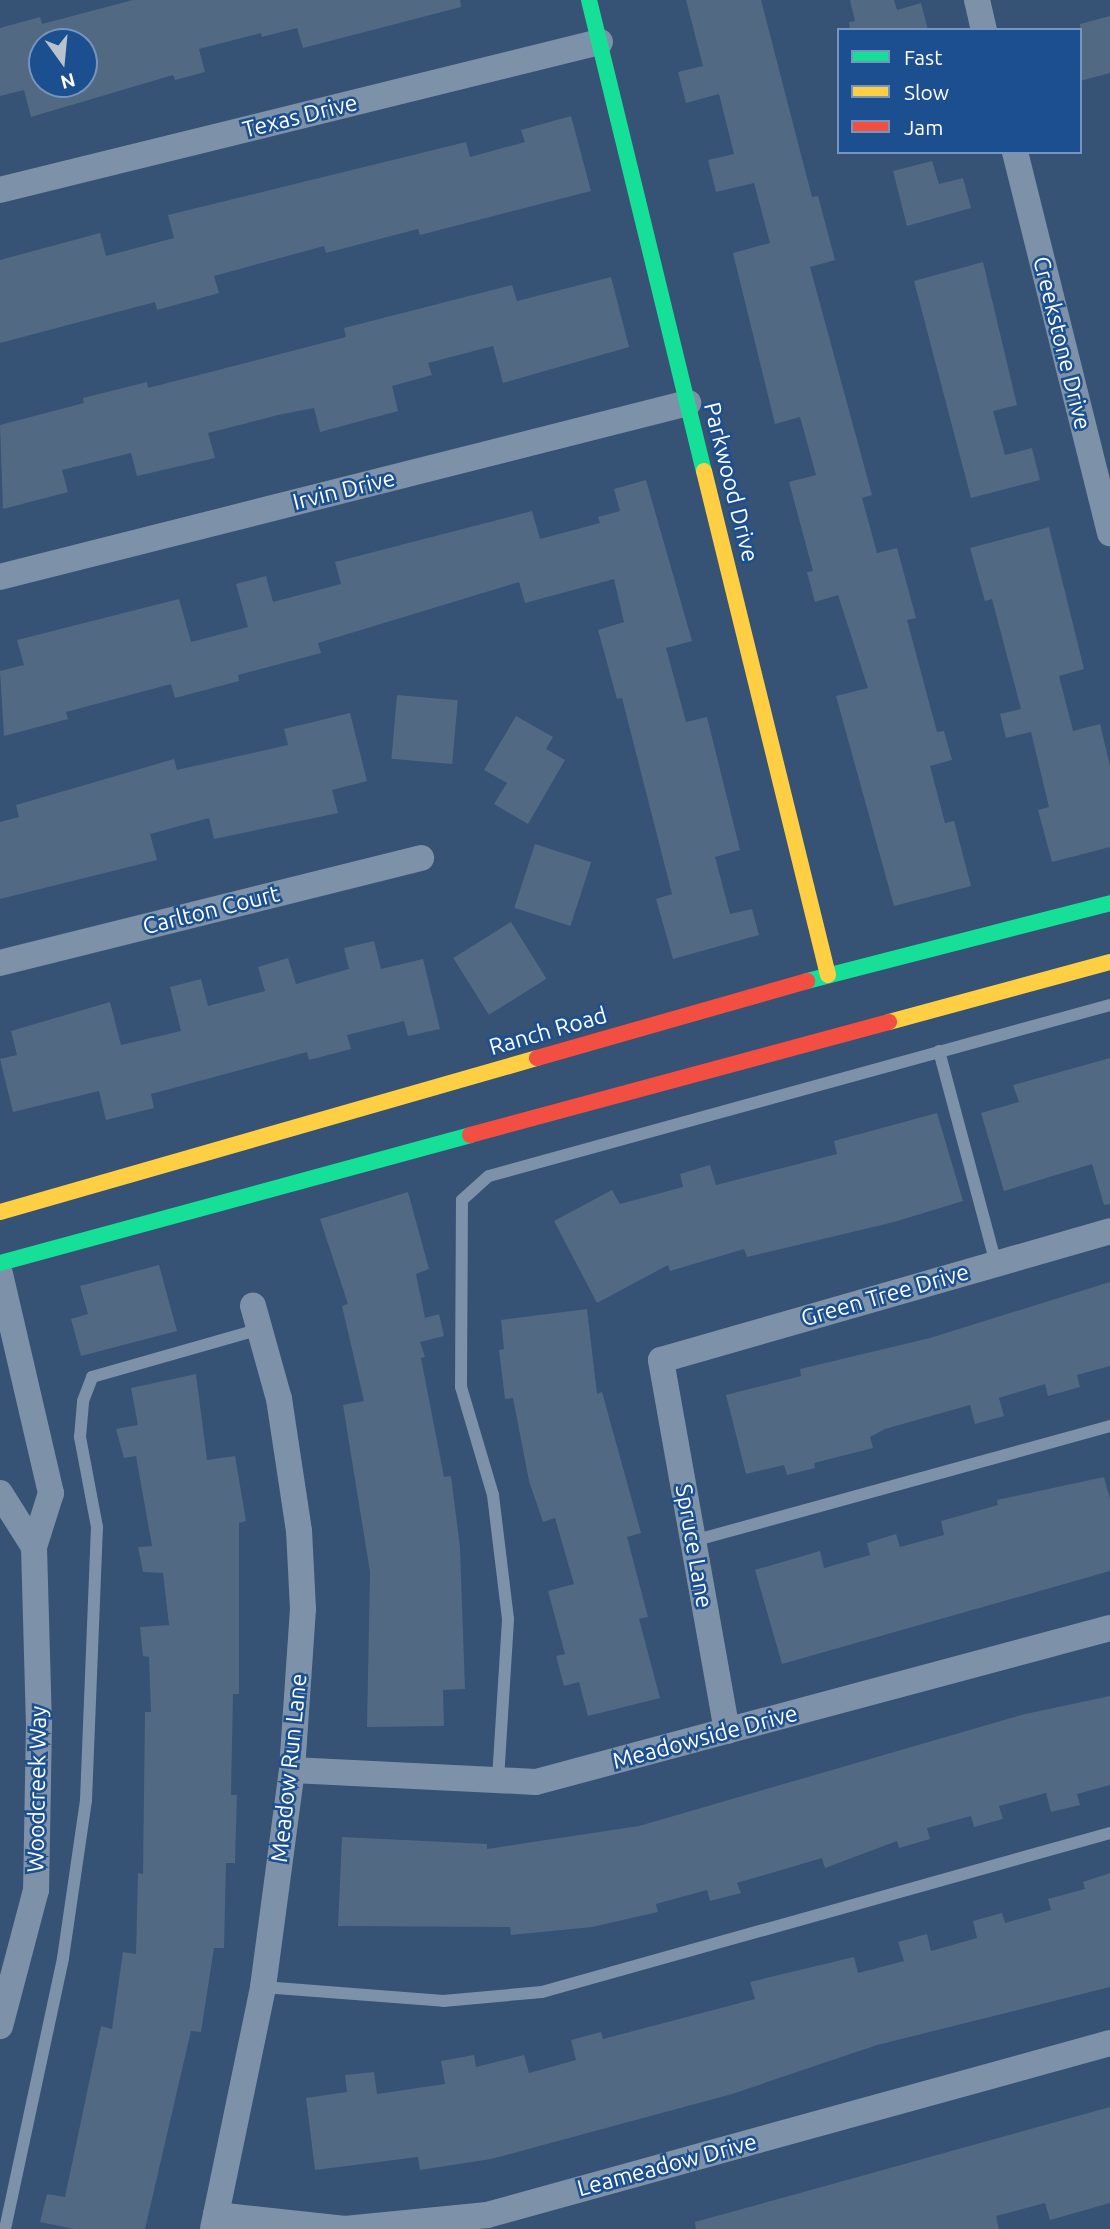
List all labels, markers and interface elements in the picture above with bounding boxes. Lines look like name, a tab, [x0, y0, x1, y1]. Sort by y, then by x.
north arrow	[28, 28, 98, 98]
legend	[837, 28, 1082, 154]
text: Fast	[904, 45, 942, 69]
text: N	[58, 69, 78, 94]
text: Slow	[904, 80, 949, 104]
street label: Texas Drive	[240, 88, 360, 144]
text: Jam	[904, 115, 943, 139]
street label: Creekstone Drive	[1027, 253, 1097, 433]
street label: Parkwood Drive	[698, 399, 764, 565]
street label: Irvin Drive	[290, 464, 398, 516]
street label: Carlton Court	[140, 880, 282, 940]
street label: Ranch Road	[486, 1001, 610, 1061]
street label: Green Tree Drive	[798, 1258, 972, 1332]
street label: Spruce Lane	[670, 1482, 718, 1610]
street label: Meadow Run Lane	[265, 1672, 313, 1864]
street label: Meadowside Drive	[609, 1699, 801, 1775]
street label: Woodcreek Way	[22, 1705, 52, 1873]
street label: Leameadow Drive	[574, 2128, 760, 2202]

